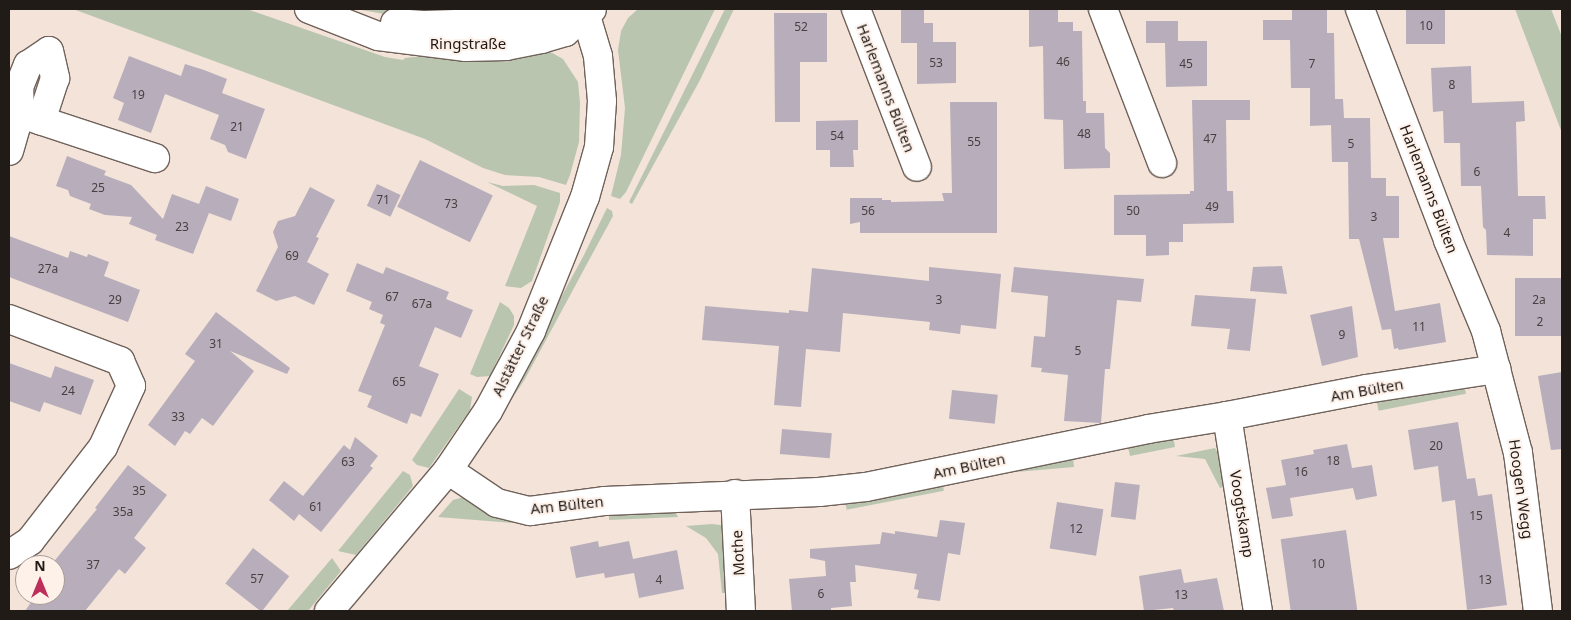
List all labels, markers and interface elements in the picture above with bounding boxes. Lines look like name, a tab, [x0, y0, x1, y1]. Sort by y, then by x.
house number: 10	[1419, 19, 1433, 33]
house number: 52	[794, 20, 808, 34]
street label: Harlemanns Bülten	[853, 21, 919, 155]
street label: Ringstraße	[430, 35, 506, 53]
house number: 46	[1056, 55, 1070, 69]
house number: 53	[929, 56, 943, 70]
house number: 45	[1179, 57, 1193, 71]
house number: 7	[1309, 57, 1315, 71]
house number: 8	[1449, 78, 1455, 92]
house number: 19	[131, 88, 145, 102]
house number: 21	[230, 120, 244, 134]
street label: Harlemanns Bülten	[1396, 122, 1462, 256]
house number: 48	[1077, 127, 1091, 141]
house number: 54	[830, 129, 844, 143]
house number: 47	[1203, 132, 1217, 146]
house number: 55	[967, 135, 981, 149]
house number: 5	[1348, 137, 1354, 151]
house number: 6	[1474, 165, 1480, 179]
house number: 25	[91, 181, 105, 195]
house number: 71	[376, 193, 390, 207]
house number: 73	[444, 197, 458, 211]
house number: 49	[1205, 200, 1219, 214]
house number: 56	[861, 204, 875, 218]
house number: 50	[1126, 204, 1140, 218]
house number: 3	[1371, 210, 1377, 224]
house number: 23	[175, 220, 189, 234]
house number: 4	[1504, 226, 1510, 240]
house number: 69	[285, 249, 299, 263]
house number: 27a	[38, 262, 58, 276]
house number: 67	[385, 290, 399, 304]
house number: 29	[108, 293, 122, 307]
street label: Alstätter Straße	[488, 293, 552, 399]
house number: 3	[936, 293, 942, 307]
house number: 2a	[1532, 293, 1546, 307]
house number: 67a	[412, 297, 432, 311]
house number: 2	[1537, 315, 1543, 329]
house number: 11	[1412, 320, 1426, 334]
house number: 9	[1339, 328, 1345, 342]
house number: 31	[209, 337, 223, 351]
house number: 5	[1075, 344, 1081, 358]
house number: 65	[392, 375, 406, 389]
street label: Am Bülten	[1329, 375, 1405, 405]
house number: 24	[61, 384, 75, 398]
house number: 33	[171, 410, 185, 424]
street label: Hoogen Wegg	[1505, 438, 1537, 540]
house number: 20	[1429, 439, 1443, 453]
street label: Am Bülten	[931, 450, 1007, 482]
house number: 18	[1326, 454, 1340, 468]
house number: 63	[341, 455, 355, 469]
house number: 16	[1294, 465, 1308, 479]
street label: Voogtskamp	[1226, 469, 1258, 559]
house number: 35	[132, 484, 146, 498]
street label: Am Bülten	[529, 492, 605, 518]
house number: 61	[309, 500, 323, 514]
house number: 35a	[113, 505, 133, 519]
house number: 15	[1469, 509, 1483, 523]
house number: 12	[1069, 522, 1083, 536]
street label: Mothe	[728, 530, 748, 576]
north arrow	[15, 555, 65, 605]
text: N	[34, 556, 46, 575]
house number: 10	[1311, 557, 1325, 571]
house number: 37	[86, 558, 100, 572]
house number: 57	[250, 572, 264, 586]
house number: 4	[656, 573, 662, 587]
house number: 13	[1478, 573, 1492, 587]
house number: 6	[818, 587, 824, 601]
house number: 13	[1174, 588, 1188, 602]

